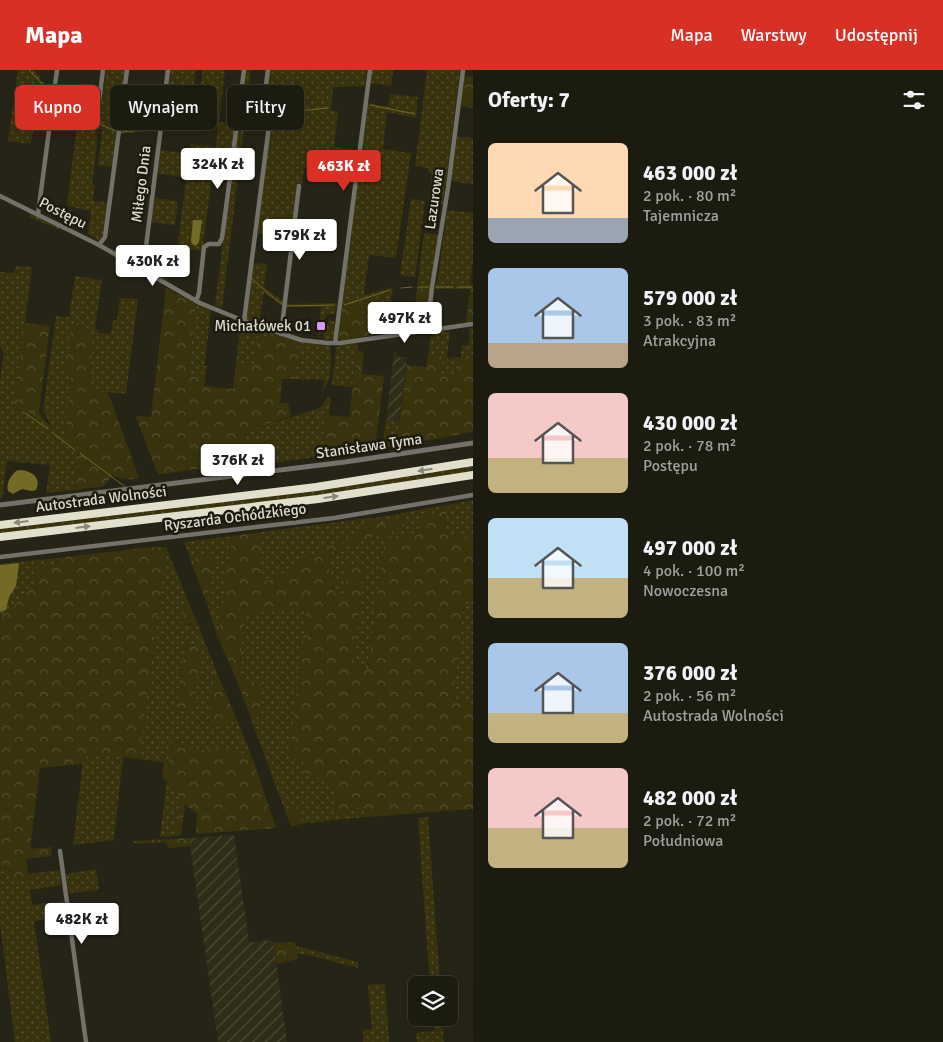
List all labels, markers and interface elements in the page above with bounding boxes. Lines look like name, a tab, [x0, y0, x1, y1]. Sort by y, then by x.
text: Mapa	[25, 20, 83, 50]
text: Mapa	[670, 24, 713, 46]
text: Warstwy	[741, 24, 807, 46]
text: Udostępnij	[835, 24, 918, 46]
chip: Kupno	[15, 85, 100, 130]
chip: Wynajem	[110, 85, 217, 130]
chip: Filtry	[227, 85, 304, 130]
icon: filters	[900, 86, 928, 114]
text: Oferty: 7	[488, 87, 570, 113]
street label: Miłego Dnia	[127, 145, 155, 223]
pin: 324K zł	[172, 148, 264, 190]
pin: 463K zł	[298, 150, 390, 192]
text: 324K zł	[192, 154, 244, 174]
text: 463K zł	[318, 156, 370, 176]
text: 463 000 zł	[643, 160, 737, 186]
icon: home	[528, 163, 588, 223]
street label: Lazurowa	[421, 167, 447, 231]
text: 2 pok. · 80 m²	[643, 186, 736, 206]
street label: Postępu	[36, 193, 90, 233]
text: Tajemnicza	[643, 206, 719, 226]
pin: 579K zł	[254, 218, 346, 261]
text: 579K zł	[274, 225, 326, 245]
pin: 430K zł	[107, 244, 199, 287]
text: 430K zł	[127, 251, 179, 271]
text: 579 000 zł	[643, 285, 737, 311]
icon: home	[528, 288, 588, 348]
pin: 497K zł	[359, 302, 451, 344]
text: 497K zł	[379, 308, 431, 328]
text: 3 pok. · 83 m²	[643, 311, 736, 331]
place label: Michałówek 01	[214, 317, 311, 335]
marker: Michałówek 01	[315, 320, 327, 332]
text: Atrakcyjna	[643, 331, 716, 351]
text: 430 000 zł	[643, 410, 737, 436]
icon: home	[528, 413, 588, 473]
street label: Stanisława Tyma	[315, 430, 423, 462]
text: 2 pok. · 78 m²	[643, 436, 736, 456]
pin: 376K zł	[192, 444, 284, 486]
text: 376K zł	[212, 450, 264, 470]
text: Postępu	[643, 456, 698, 476]
one-way arrow	[417, 467, 433, 475]
street label: Autostrada Wolności	[34, 482, 168, 516]
one-way arrow	[324, 493, 340, 501]
street label: Ryszarda Ochódzkiego	[163, 499, 307, 535]
one-way arrow	[13, 518, 29, 526]
one-way arrow	[75, 523, 91, 531]
text: 497 000 zł	[643, 535, 737, 561]
icon: home	[528, 538, 588, 598]
text: 4 pok. · 100 m²	[643, 561, 745, 581]
text: Nowoczesna	[643, 581, 728, 601]
text: 376 000 zł	[643, 660, 737, 686]
icon: home	[528, 663, 588, 723]
text: 2 pok. · 56 m²	[643, 686, 736, 706]
text: Autostrada Wolności	[643, 706, 784, 726]
text: 482 000 zł	[643, 785, 737, 811]
icon: home	[528, 788, 588, 848]
text: 2 pok. · 72 m²	[643, 811, 736, 831]
text: Południowa	[643, 831, 723, 851]
pin: 482K zł	[36, 902, 128, 945]
text: 482K zł	[56, 909, 108, 929]
map controls	[408, 976, 458, 1026]
button: layers	[408, 976, 458, 1026]

